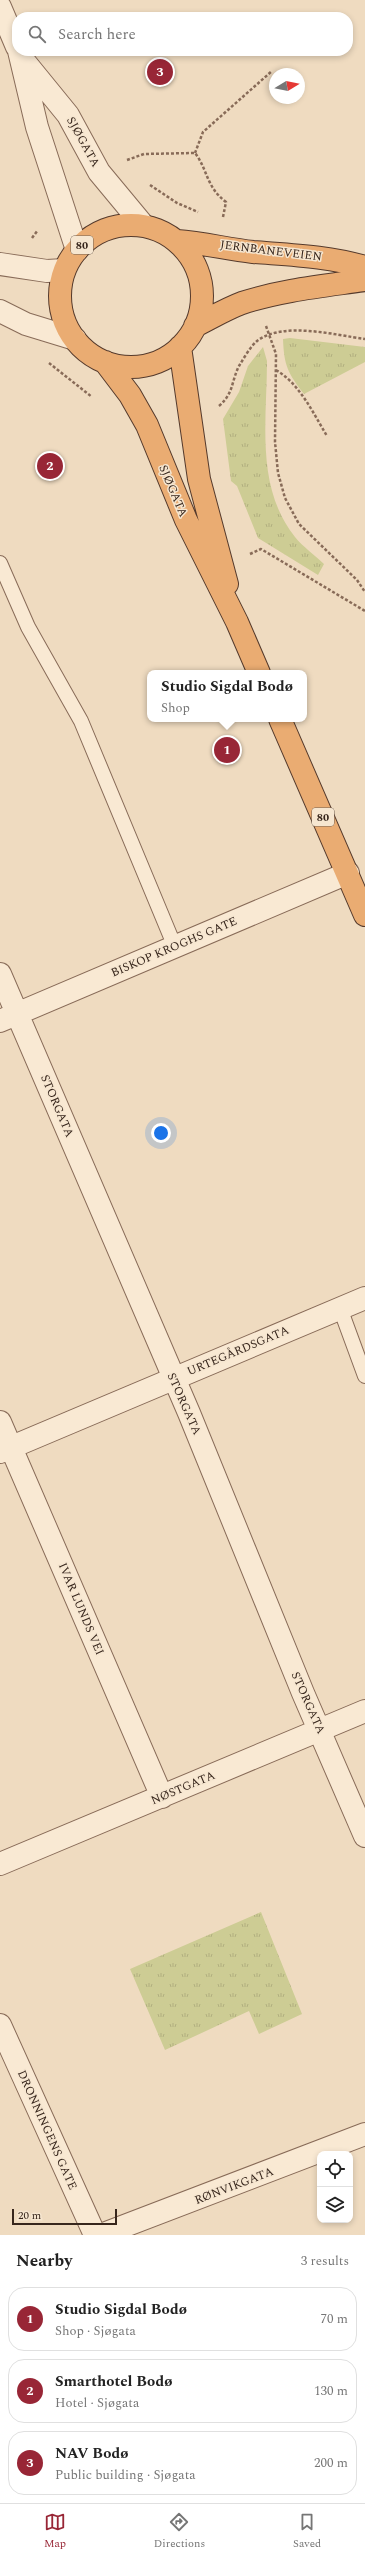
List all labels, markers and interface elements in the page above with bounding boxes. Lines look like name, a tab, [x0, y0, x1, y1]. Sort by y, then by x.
search box	[12, 12, 353, 56]
icon: search	[26, 23, 48, 45]
text: Search here	[58, 23, 136, 46]
pin: 3	[147, 57, 173, 87]
north arrow	[269, 68, 305, 104]
street label: SJØGATA	[61, 113, 105, 171]
street label: JERNBANEVEIEN	[219, 235, 323, 267]
road number: 80	[71, 236, 93, 254]
pin: 2	[37, 451, 63, 481]
street label: SJØGATA	[153, 462, 193, 520]
popup	[147, 670, 307, 722]
text: Studio Sigdal Bodø	[161, 675, 293, 698]
text: Shop	[161, 698, 190, 718]
pin: 1	[214, 735, 240, 765]
road number: 80	[312, 808, 334, 826]
street label: BISKOP KROGHS GATE	[108, 912, 240, 982]
street label: STORGATA	[35, 1072, 79, 1140]
your location	[151, 1123, 171, 1143]
street label: URTEGÅRDSGATA	[184, 1321, 292, 1381]
street label: STORGATA	[162, 1370, 206, 1438]
street label: IVAR LUNDS VEI	[53, 1560, 109, 1658]
street label: STORGATA	[286, 1669, 330, 1737]
street label: NØSTGATA	[148, 1766, 218, 1810]
street label: DRONNINGENS GATE	[12, 2067, 82, 2193]
map controls	[317, 2151, 353, 2223]
button: locate	[317, 2151, 353, 2187]
street label: RØNVIKGATA	[192, 2162, 276, 2210]
button: layers	[317, 2187, 353, 2223]
scale bar	[12, 2207, 117, 2226]
text: 20 m	[18, 2207, 41, 2224]
text: Nearby	[16, 2248, 72, 2274]
text: 3 results	[301, 2251, 349, 2271]
text: Studio Sigdal Bodø	[55, 2298, 187, 2321]
text: 1	[26, 2309, 34, 2329]
text: 70 m	[321, 2309, 348, 2329]
text: Shop · Sjøgata	[55, 2321, 136, 2341]
text: Smarthotel Bodø	[55, 2370, 172, 2393]
text: 2	[26, 2381, 34, 2401]
text: 130 m	[314, 2381, 348, 2401]
text: Hotel · Sjøgata	[55, 2393, 139, 2413]
text: NAV Bodø	[55, 2442, 129, 2465]
text: 3	[26, 2453, 34, 2473]
text: 200 m	[314, 2453, 348, 2473]
text: Public building · Sjøgata	[55, 2465, 196, 2485]
tab: Map	[44, 2511, 66, 2552]
tab: Directions	[154, 2511, 205, 2552]
tab: Saved	[293, 2511, 321, 2552]

